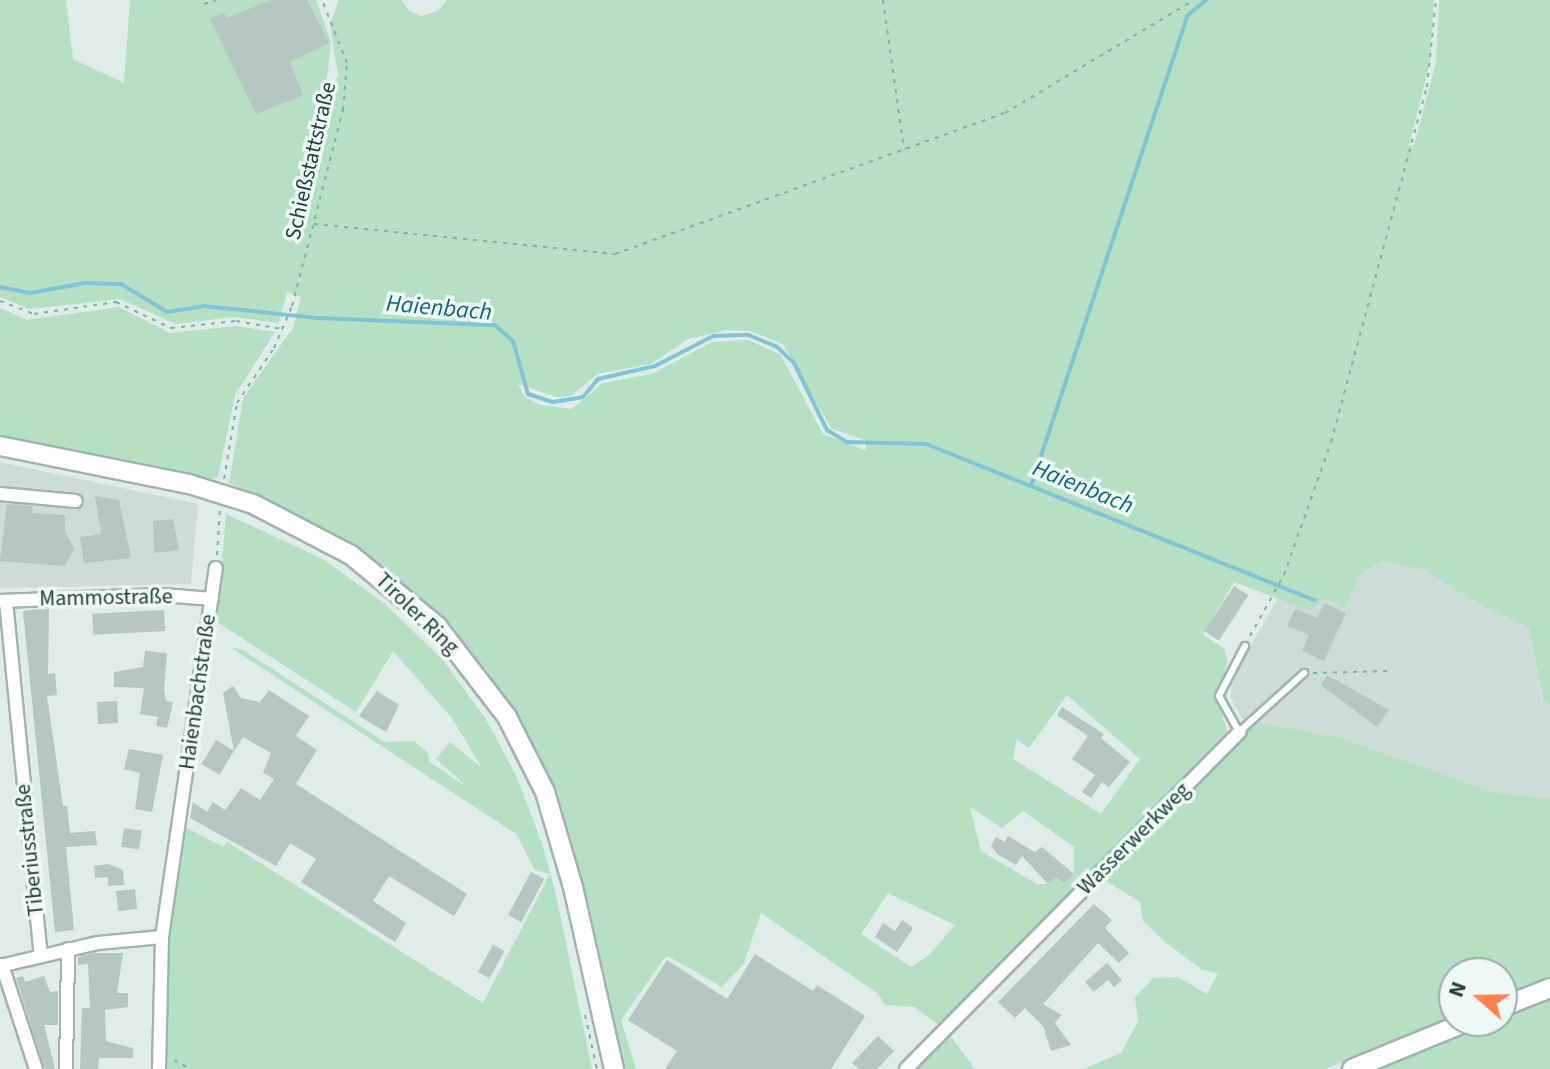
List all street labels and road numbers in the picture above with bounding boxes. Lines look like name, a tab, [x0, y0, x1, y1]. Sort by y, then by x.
street label: Schießstattstraße	[280, 79, 342, 243]
street label: Tiroler Ring	[370, 568, 464, 660]
street label: Mammostraße	[39, 584, 173, 612]
street label: Haienbachstraße	[174, 613, 222, 771]
street label: Wasserwerkweg	[1072, 777, 1196, 901]
street label: Tiberiusstraße	[10, 783, 50, 917]

